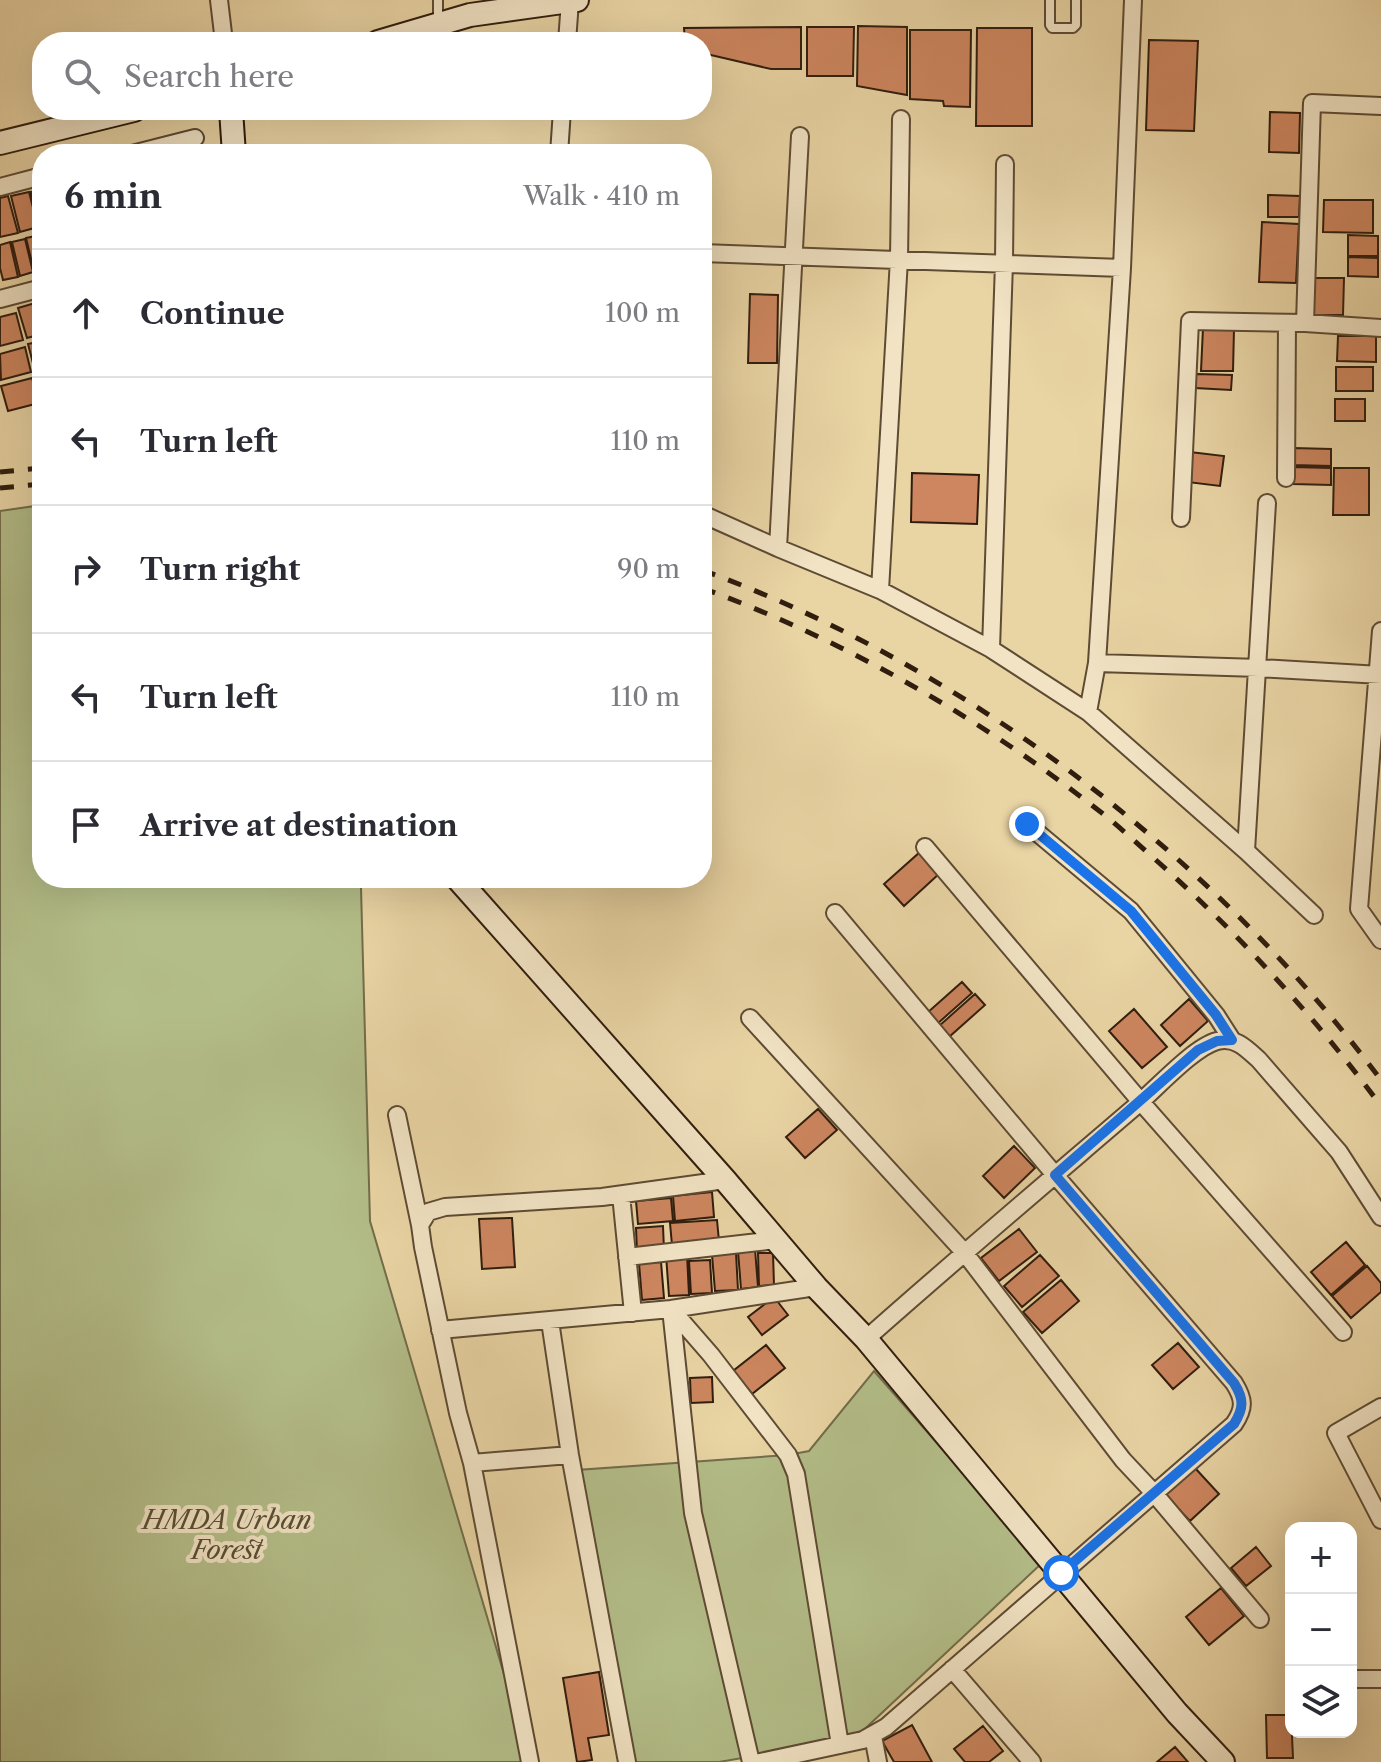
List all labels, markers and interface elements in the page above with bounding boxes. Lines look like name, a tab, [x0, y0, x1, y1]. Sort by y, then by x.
search box	[32, 32, 712, 120]
icon: search	[60, 54, 104, 98]
text: Search here	[124, 58, 294, 95]
text: 6 min	[64, 175, 162, 217]
text: Walk · 410 m	[523, 180, 680, 212]
icon: ahead	[64, 291, 108, 335]
text: Continue	[140, 295, 285, 332]
text: 100 m	[605, 297, 680, 329]
icon: left	[64, 419, 108, 463]
text: Turn left	[140, 423, 277, 460]
text: 110 m	[611, 425, 680, 457]
icon: right	[64, 547, 108, 591]
text: Turn right	[140, 551, 300, 588]
text: 90 m	[617, 553, 680, 585]
icon: left	[64, 675, 108, 719]
text: Turn left	[140, 679, 277, 716]
text: 110 m	[611, 681, 680, 713]
icon: arrive	[64, 803, 108, 847]
route end	[1009, 806, 1045, 842]
text: Arrive at destination	[140, 807, 458, 844]
park label: HMDA Urban Forest	[140, 1504, 312, 1566]
map controls	[1285, 1522, 1357, 1738]
button: +	[1285, 1522, 1357, 1594]
route start	[1043, 1555, 1079, 1591]
button: −	[1285, 1594, 1357, 1666]
button: layers	[1285, 1666, 1357, 1738]

